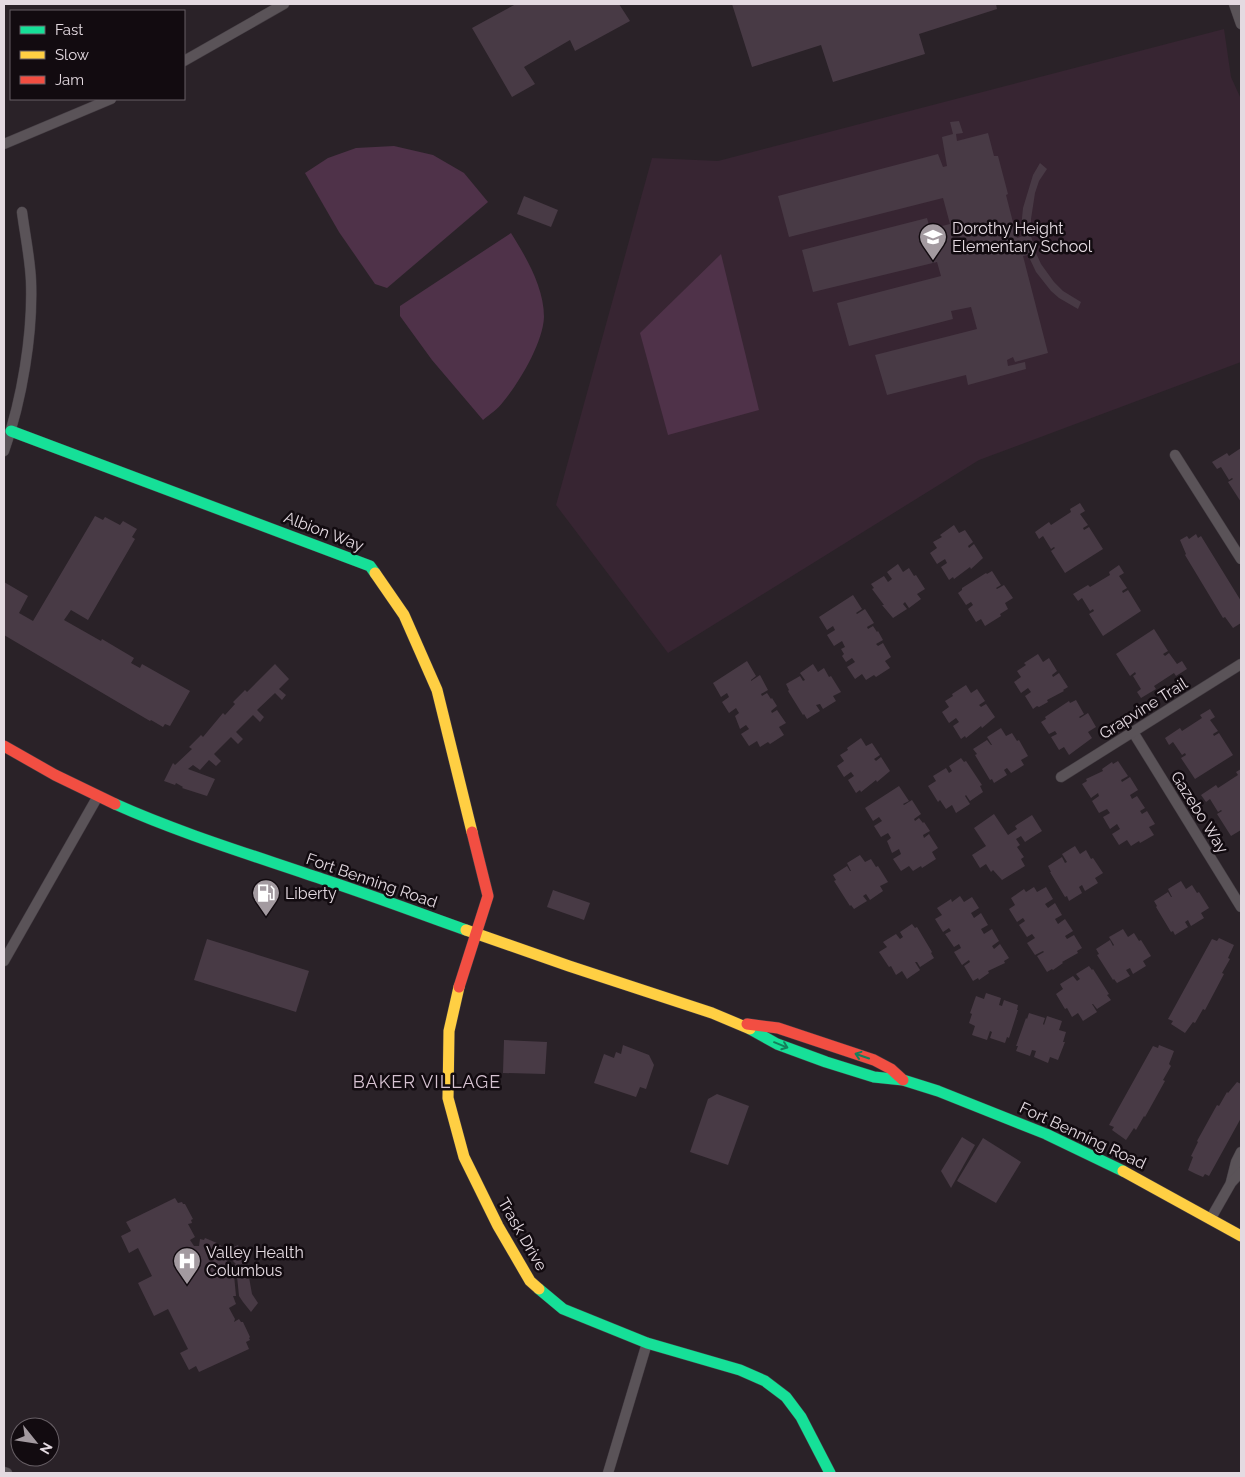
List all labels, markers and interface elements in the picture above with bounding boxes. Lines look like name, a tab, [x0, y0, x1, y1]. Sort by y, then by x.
legend	[10, 10, 185, 100]
text: Fast	[55, 21, 83, 39]
text: Slow	[55, 46, 89, 64]
text: Jam	[55, 71, 84, 89]
place label: Dorothy Height Elementary School	[952, 219, 1093, 256]
school or university icon: Dorothy Height Elementary School	[918, 222, 948, 261]
street label: Albion Way	[281, 508, 367, 555]
street label: Grapvine Trail	[1096, 673, 1191, 743]
street label: Gazebo Way	[1167, 768, 1232, 857]
street label: Fort Benning Road	[304, 849, 440, 912]
fuel station icon: Liberty	[251, 878, 281, 917]
place label: Liberty	[285, 884, 337, 903]
one-way arrow	[773, 1041, 788, 1050]
one-way arrow	[854, 1051, 870, 1060]
district label: BAKER VILLAGE	[353, 1071, 501, 1092]
street label: Fort Benning Road	[1017, 1098, 1149, 1173]
street label: Trask Drive	[494, 1194, 551, 1274]
place label: Valley Health Columbus	[206, 1243, 304, 1280]
hospital icon: Valley Health Columbus	[172, 1246, 202, 1285]
north arrow	[10, 1417, 60, 1467]
text: N	[37, 1440, 56, 1457]

